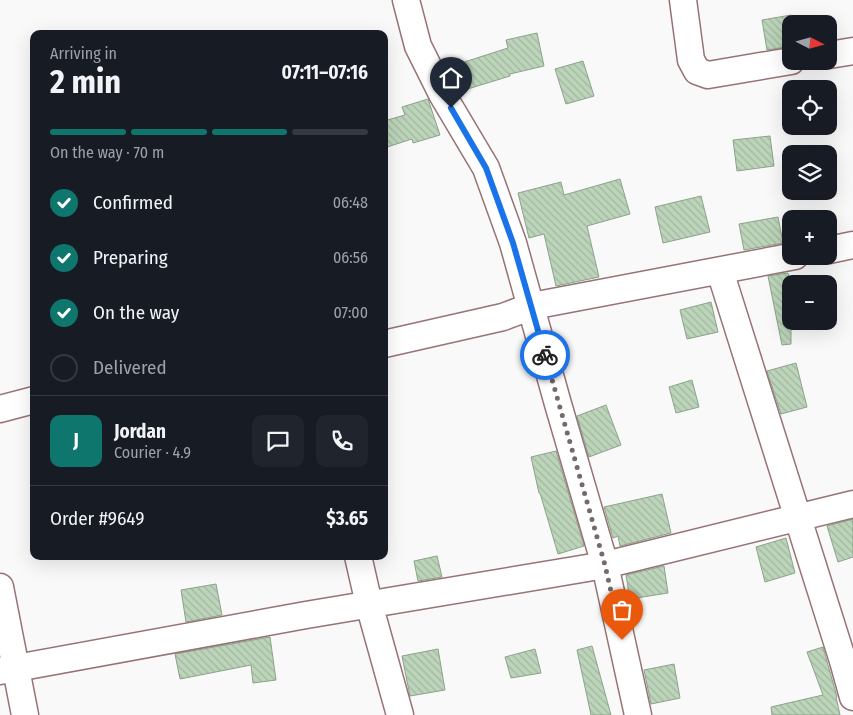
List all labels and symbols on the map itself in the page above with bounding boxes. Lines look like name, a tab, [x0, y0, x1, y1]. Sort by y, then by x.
north arrow	[782, 15, 838, 70]
pin	[430, 57, 472, 108]
courier	[520, 330, 570, 380]
pin	[601, 589, 643, 640]

